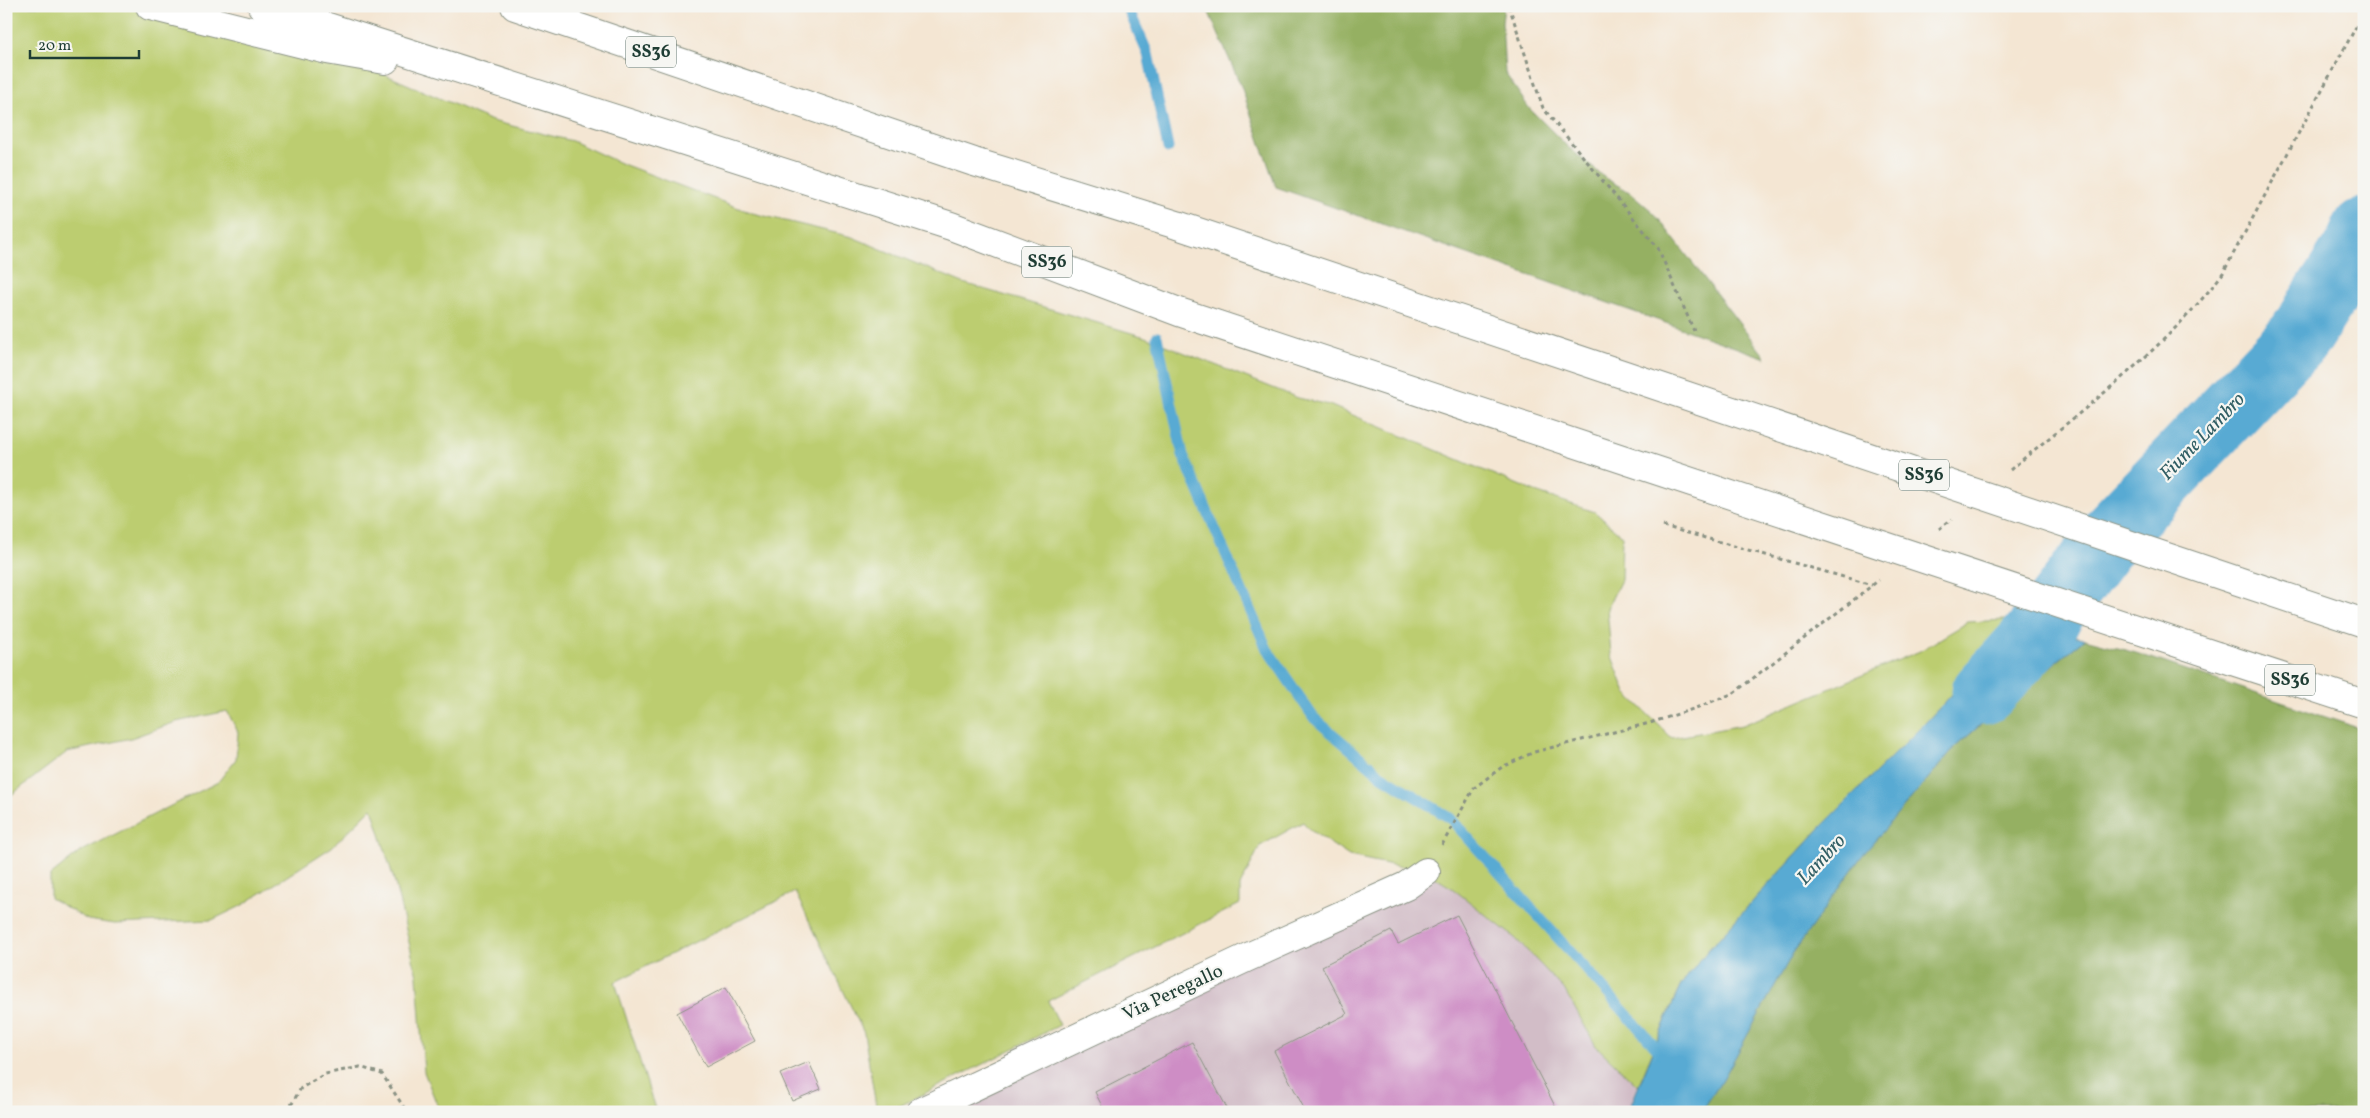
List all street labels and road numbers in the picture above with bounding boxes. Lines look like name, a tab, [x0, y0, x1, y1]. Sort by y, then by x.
road number: SS36	[626, 36, 676, 68]
road number: SS36	[1022, 246, 1072, 278]
road number: SS36	[1899, 460, 1949, 490]
road number: SS36	[2265, 664, 2315, 696]
street label: Via Peregallo	[1118, 958, 1228, 1028]

